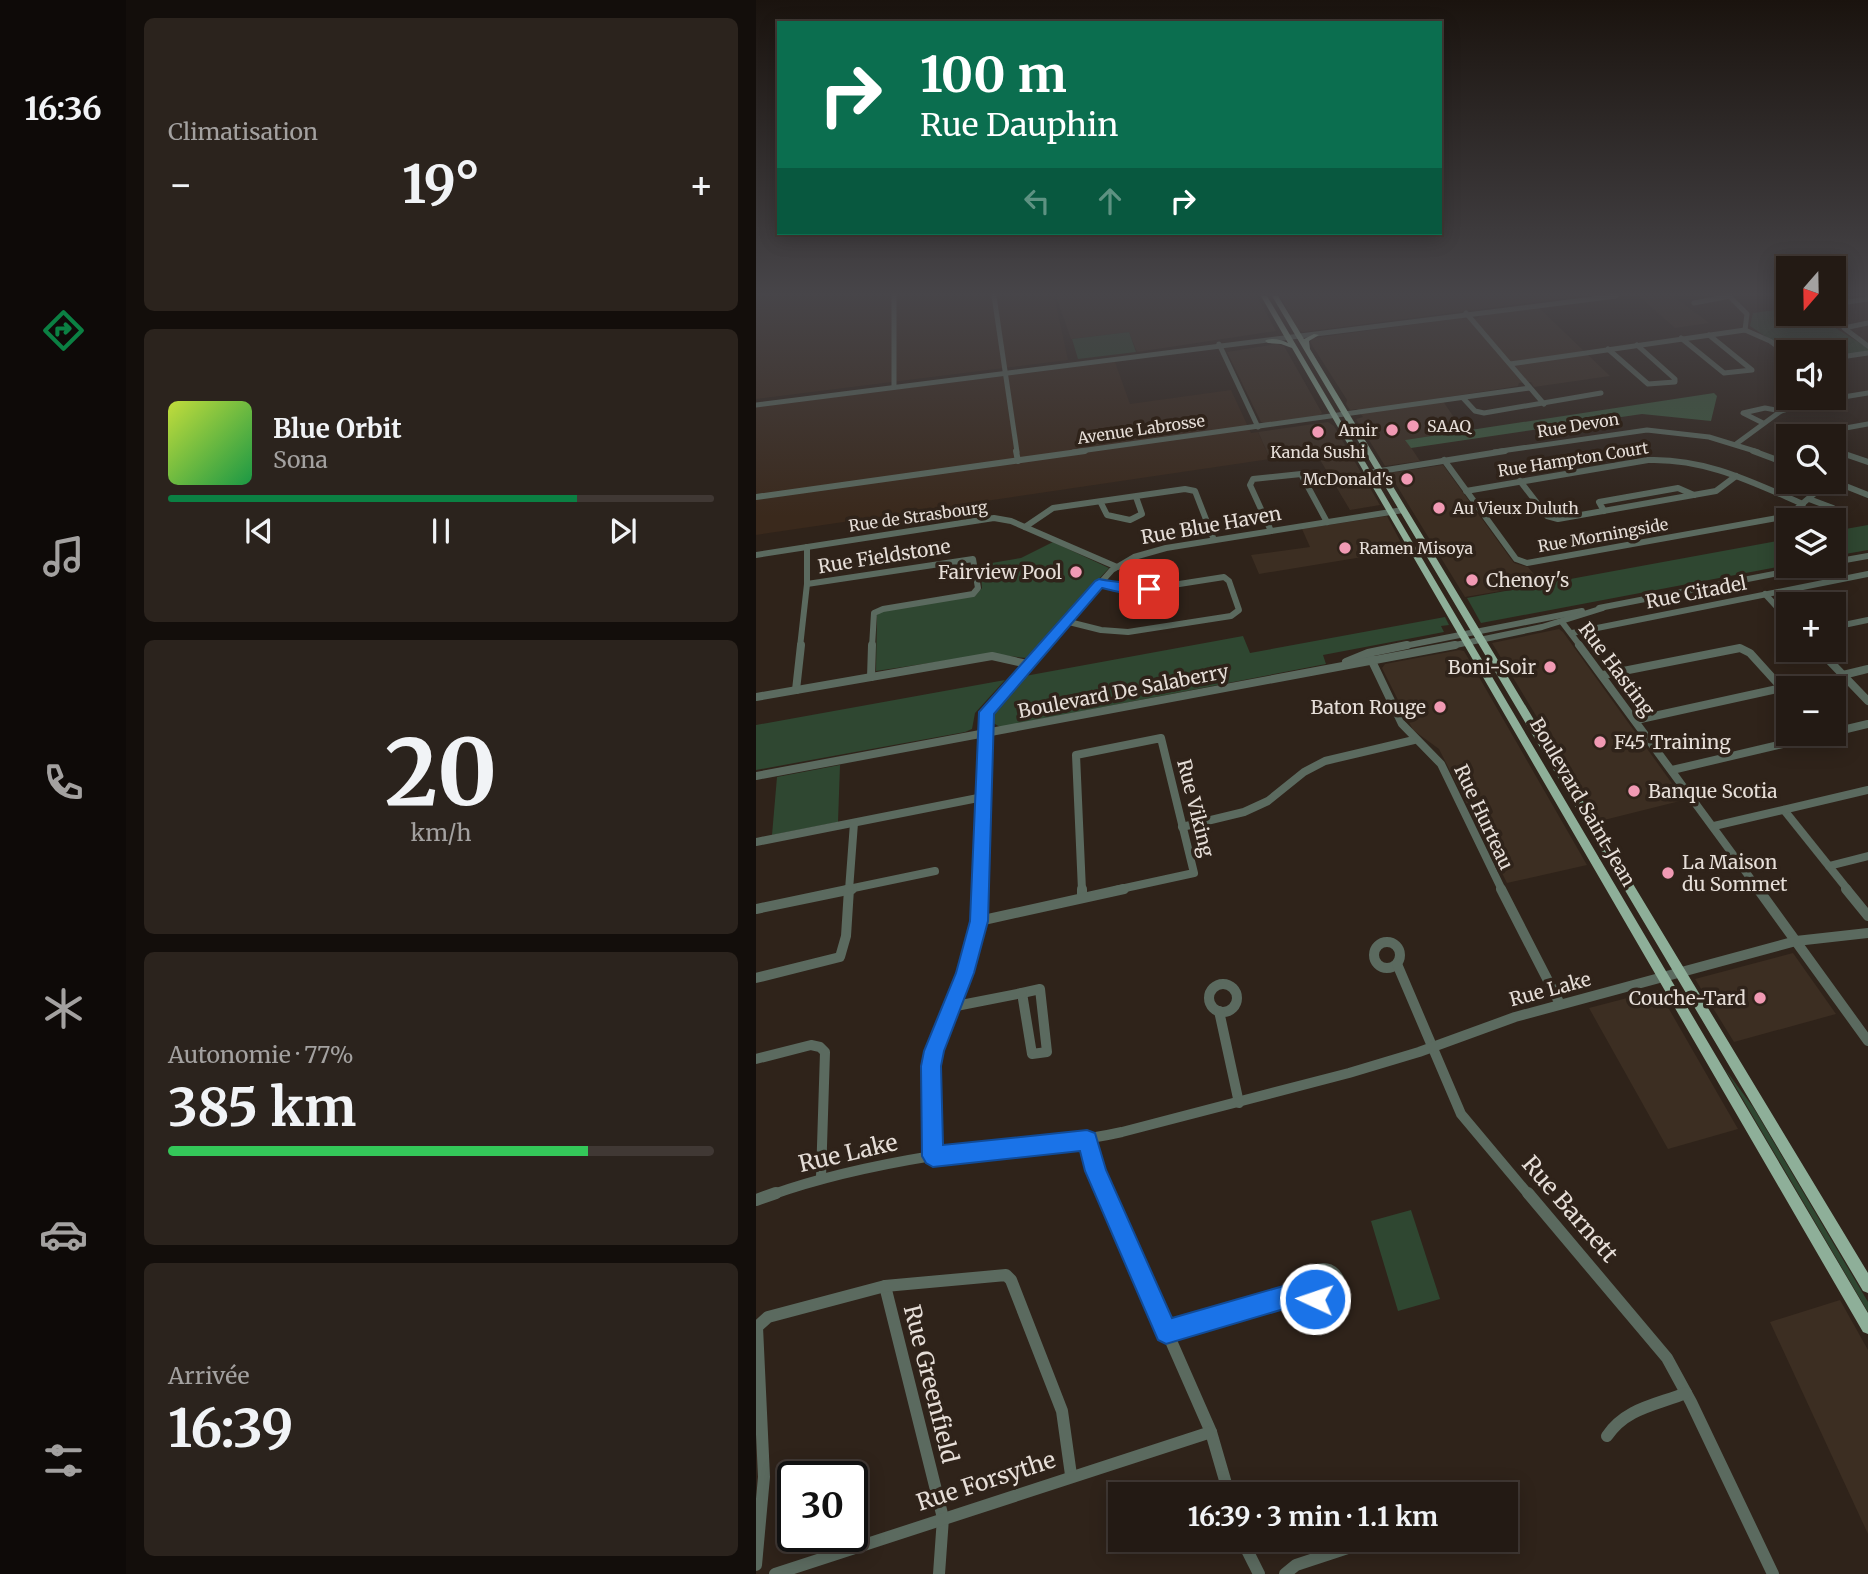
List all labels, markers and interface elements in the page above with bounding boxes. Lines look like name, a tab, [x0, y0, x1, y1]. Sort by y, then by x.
text: 100 m	[920, 44, 1067, 105]
icon: right	[805, 49, 896, 140]
text: 16:36	[24, 89, 102, 129]
text: Rue Dauphin	[920, 105, 1119, 145]
text: Climatisation	[168, 117, 318, 146]
text: 19°	[402, 152, 480, 217]
text: −	[168, 161, 193, 208]
text: +	[689, 161, 714, 208]
icon: left	[1018, 182, 1056, 220]
icon: ahead	[1091, 182, 1129, 220]
icon: right	[1164, 182, 1202, 220]
north arrow	[1776, 256, 1846, 326]
map controls	[1776, 256, 1846, 746]
icon: directions	[39, 306, 88, 355]
button: sound	[1776, 340, 1846, 410]
street label: Rue Devon	[1536, 409, 1621, 441]
street label: Avenue Labrosse	[1075, 410, 1206, 448]
text: Blue Orbit	[273, 412, 402, 445]
place label: SAAQ	[1427, 416, 1472, 436]
marker: SAAQ	[1405, 418, 1421, 434]
place label: Amir	[1337, 420, 1378, 440]
marker: Amir	[1384, 422, 1400, 438]
marker: Kanda Sushi	[1310, 424, 1326, 440]
button: search	[1776, 424, 1846, 494]
street label: Rue Hampton Court	[1496, 437, 1651, 481]
place label: Kanda Sushi	[1270, 442, 1366, 462]
text: Sona	[273, 445, 328, 474]
place label: McDonald's	[1303, 469, 1393, 489]
marker: McDonald's	[1399, 471, 1415, 487]
street label: Rue de Strasbourg	[847, 496, 989, 536]
place label: Au Vieux Duluth	[1452, 498, 1579, 518]
marker: Au Vieux Duluth	[1431, 500, 1447, 516]
street label: Rue Blue Haven	[1139, 501, 1283, 549]
button: layers	[1776, 508, 1846, 578]
icon: previous	[240, 512, 278, 550]
icon: pause	[422, 512, 460, 550]
icon: next	[604, 512, 642, 550]
street label: Rue Morningside	[1536, 514, 1670, 556]
icon: music	[39, 532, 88, 581]
street label: Rue Fieldstone	[816, 534, 952, 578]
place label: Ramen Misoya	[1359, 538, 1474, 558]
marker: Ramen Misoya	[1337, 540, 1353, 556]
pin	[1119, 559, 1179, 619]
place label: Fairview Pool	[938, 560, 1062, 584]
marker: Fairview Pool	[1068, 564, 1084, 580]
place label: Chenoy's	[1486, 568, 1569, 592]
icon: arrive	[1130, 570, 1168, 608]
street label: Rue Citadel	[1643, 570, 1749, 614]
marker: Chenoy's	[1464, 572, 1480, 588]
button: +	[1776, 592, 1846, 662]
street label: Rue Hasting	[1574, 617, 1660, 721]
place label: Boni-Soir	[1448, 655, 1536, 679]
street label: Boulevard De Salaberry	[1016, 659, 1230, 723]
marker: Boni-Soir	[1542, 659, 1558, 675]
button: −	[1776, 676, 1846, 746]
place label: Baton Rouge	[1311, 695, 1426, 719]
marker: Baton Rouge	[1432, 699, 1448, 715]
street label: Boulevard Saint-Jean	[1525, 714, 1641, 891]
text: 20	[385, 715, 497, 830]
place label: F45 Training	[1614, 730, 1731, 754]
marker: F45 Training	[1592, 734, 1608, 750]
street label: Rue Viking	[1172, 757, 1220, 860]
icon: phone	[39, 758, 88, 807]
street label: Rue Hurteau	[1449, 761, 1519, 873]
place label: Banque Scotia	[1648, 779, 1777, 803]
marker: Banque Scotia	[1626, 783, 1642, 799]
text: km/h	[411, 818, 471, 847]
place label: La Maison du Sommet	[1682, 850, 1788, 896]
marker: La Maison du Sommet	[1660, 865, 1676, 881]
street label: Rue Lake	[1507, 967, 1593, 1011]
icon: climate	[39, 984, 88, 1033]
place label: Couche-Tard	[1629, 986, 1746, 1010]
marker: Couche-Tard	[1752, 990, 1768, 1006]
text: Autonomie · 77%	[168, 1040, 354, 1069]
text: 385 km	[168, 1075, 356, 1140]
street label: Rue Lake	[796, 1127, 900, 1178]
street label: Rue Barnett	[1516, 1150, 1625, 1268]
icon: car	[39, 1210, 88, 1259]
position arrow	[1278, 1262, 1352, 1336]
street label: Rue Greenfield	[898, 1302, 965, 1466]
text: Arrivée	[168, 1361, 250, 1390]
text: 16:39	[168, 1396, 293, 1461]
icon: filters	[39, 1436, 88, 1485]
street label: Rue Forsythe	[913, 1444, 1059, 1517]
speed limit sign: 30	[777, 1461, 868, 1552]
text: 16:39 · 3 min · 1.1 km	[1188, 1500, 1438, 1533]

